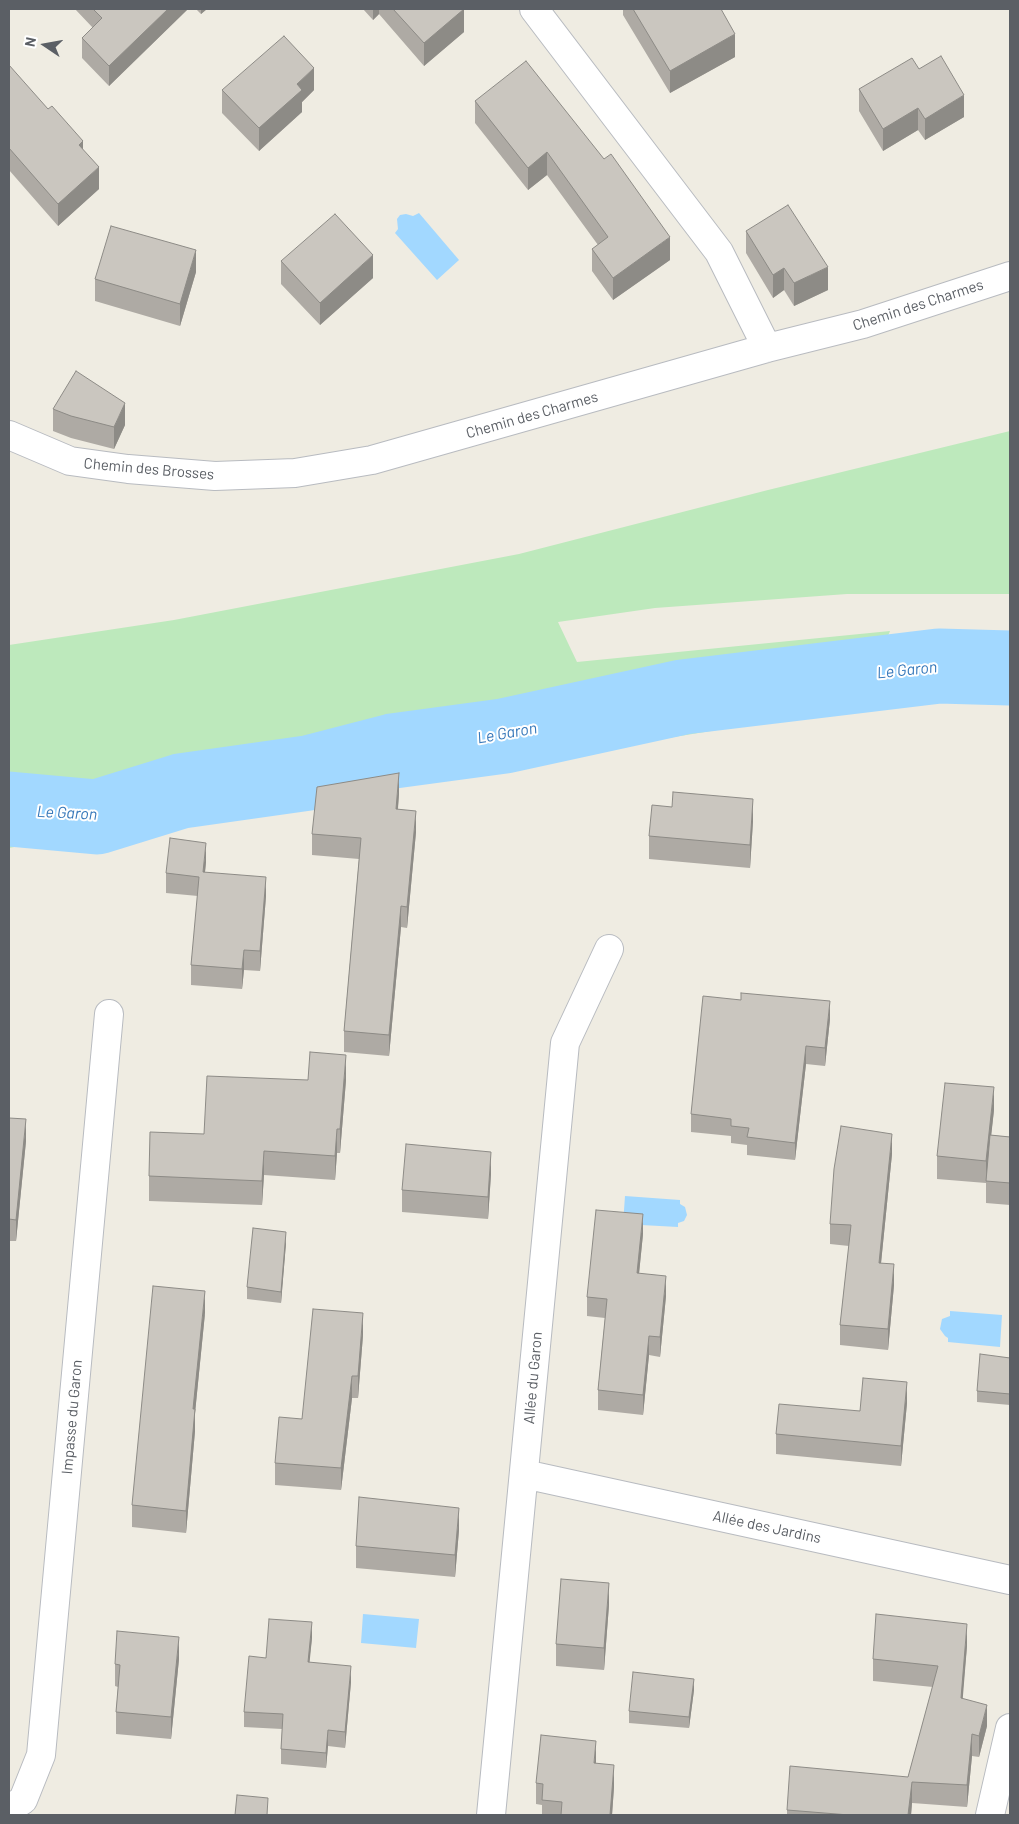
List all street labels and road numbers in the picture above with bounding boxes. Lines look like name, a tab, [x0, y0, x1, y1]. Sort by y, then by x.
street label: Chemin des Charmes	[850, 275, 986, 335]
street label: Chemin des Charmes	[464, 388, 600, 442]
street label: Chemin des Brosses	[83, 454, 215, 484]
street label: Allée du Garon	[520, 1331, 546, 1425]
street label: Impasse du Garon	[58, 1359, 86, 1475]
street label: Allée des Jardins	[711, 1507, 823, 1547]

